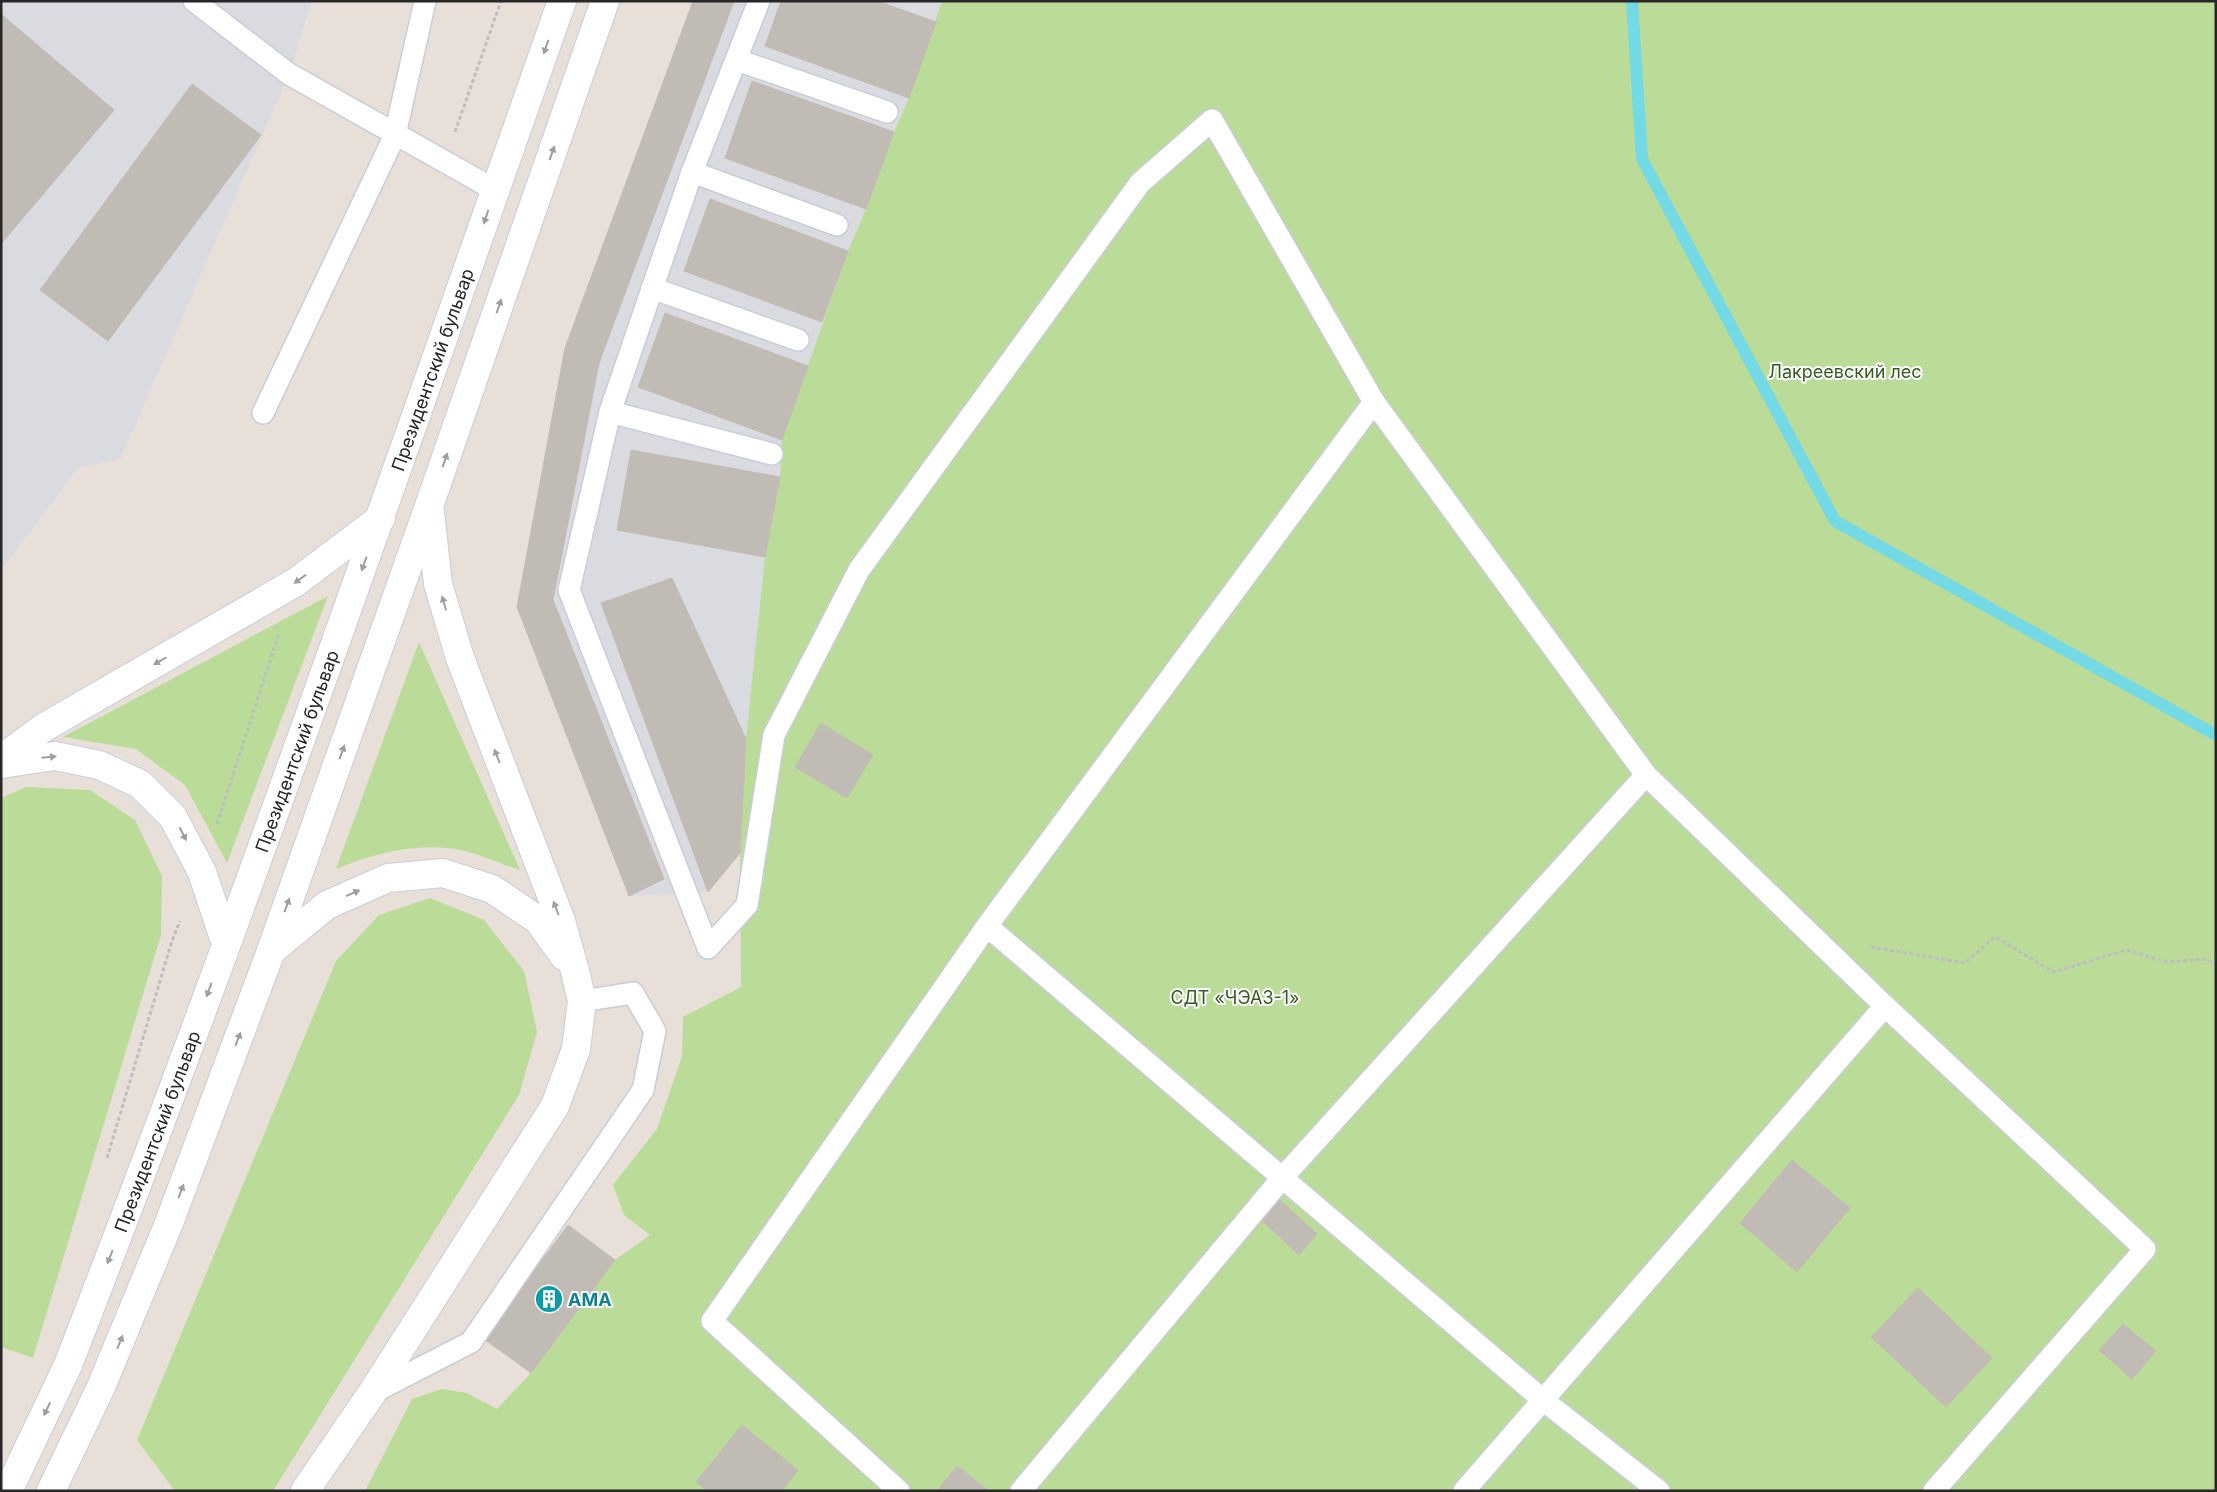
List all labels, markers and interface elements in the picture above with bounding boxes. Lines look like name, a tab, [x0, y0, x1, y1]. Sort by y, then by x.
one-way arrow	[542, 40, 550, 55]
one-way arrow	[548, 145, 556, 160]
one-way arrow	[482, 210, 490, 225]
street label: Президентский бульвар	[387, 266, 478, 474]
one-way arrow	[496, 299, 503, 314]
park label: Лакреевский лес	[1768, 361, 1922, 382]
one-way arrow	[442, 452, 450, 467]
one-way arrow	[360, 557, 368, 572]
one-way arrow	[293, 574, 307, 584]
one-way arrow	[439, 595, 447, 610]
street label: Президентский бульвар	[250, 647, 342, 855]
one-way arrow	[153, 656, 166, 665]
one-way arrow	[339, 744, 346, 759]
one-way arrow	[493, 749, 500, 764]
one-way arrow	[42, 753, 58, 761]
one-way arrow	[179, 827, 187, 842]
one-way arrow	[346, 889, 360, 897]
one-way arrow	[284, 897, 291, 912]
one-way arrow	[551, 901, 559, 915]
one-way arrow	[205, 983, 213, 998]
park label: СДТ «ЧЭАЗ-1»	[1170, 987, 1300, 1008]
street label: Президентский бульвар	[110, 1028, 204, 1235]
one-way arrow	[234, 1031, 242, 1046]
one-way arrow	[177, 1183, 185, 1198]
one-way arrow	[106, 1250, 114, 1265]
building icon: АМА	[534, 1284, 564, 1314]
place label: АМА	[568, 1289, 612, 1310]
one-way arrow	[116, 1334, 124, 1349]
one-way arrow	[42, 1402, 50, 1416]

